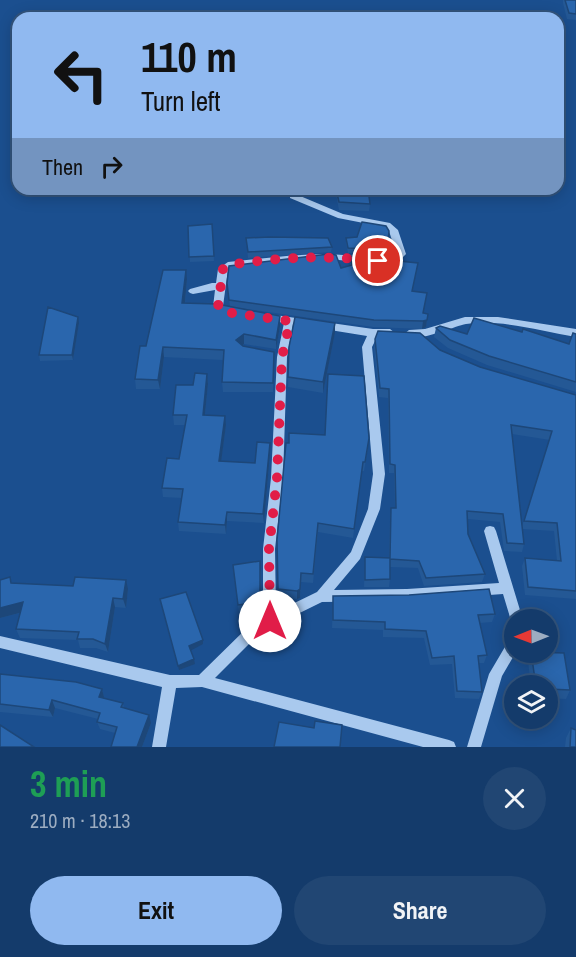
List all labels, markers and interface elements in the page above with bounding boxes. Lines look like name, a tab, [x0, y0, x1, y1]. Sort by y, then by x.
text: 110 m	[141, 29, 237, 85]
icon: left	[42, 36, 120, 114]
text: Turn left	[141, 83, 220, 119]
icon: right	[95, 150, 128, 183]
text: Then	[42, 152, 83, 182]
pin	[352, 235, 403, 286]
icon: arrive	[361, 244, 394, 277]
position arrow	[238, 589, 302, 653]
north arrow	[504, 609, 558, 663]
map controls	[504, 609, 558, 729]
button: layers	[504, 675, 558, 729]
text: 3 min	[30, 760, 107, 808]
button: close	[483, 767, 546, 830]
text: 210 m · 18:13	[30, 807, 130, 834]
button: Exit	[30, 876, 282, 945]
button: Share	[294, 876, 546, 945]

